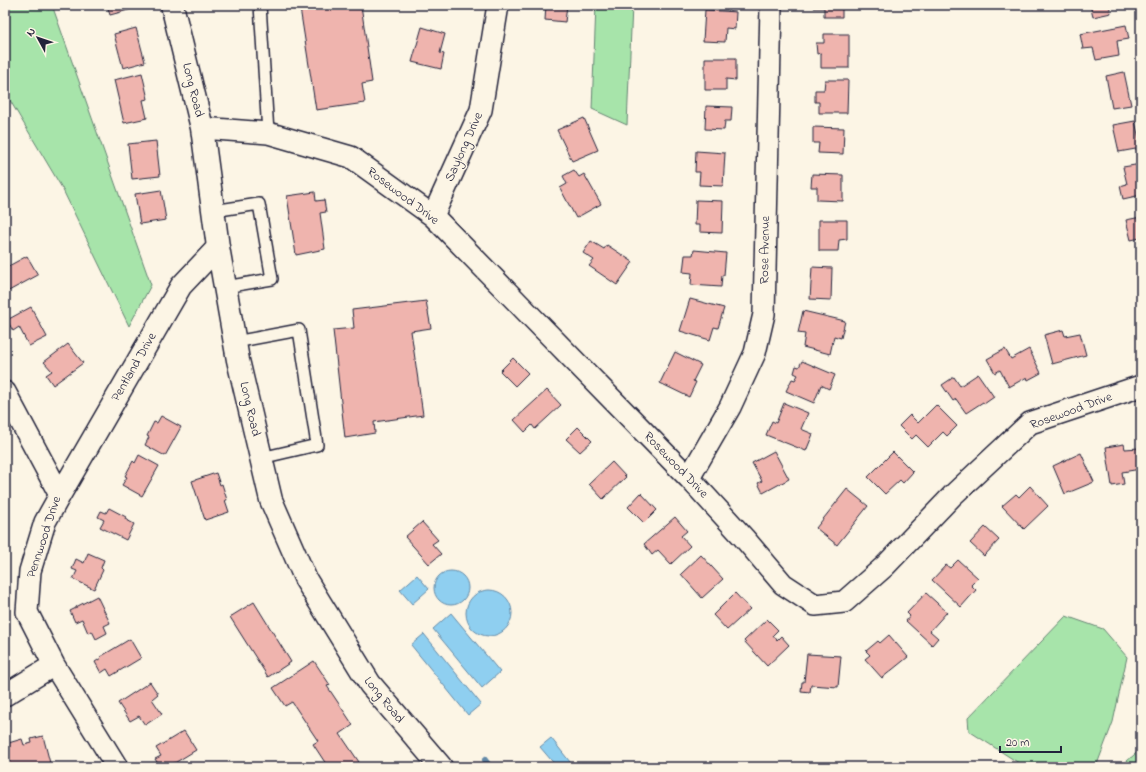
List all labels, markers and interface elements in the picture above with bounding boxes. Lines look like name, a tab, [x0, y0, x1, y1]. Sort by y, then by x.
north arrow	[18, 18, 58, 58]
text: N	[23, 24, 40, 40]
street label: Long Road	[176, 61, 209, 120]
street label: Saylong Drive	[440, 109, 489, 185]
street label: Rosewood Drive	[363, 163, 443, 230]
street label: Rose Avenue	[755, 215, 775, 284]
street label: Pentland Drive	[107, 329, 161, 405]
street label: Long Road	[234, 380, 266, 439]
street label: Rosewood Drive	[1027, 387, 1115, 435]
street label: Rosewood Drive	[639, 427, 713, 503]
street label: Pennwood Drive	[22, 493, 66, 580]
street label: Long Road	[358, 673, 409, 729]
scale bar	[1000, 728, 1061, 754]
text: 20 m	[1006, 734, 1029, 752]

